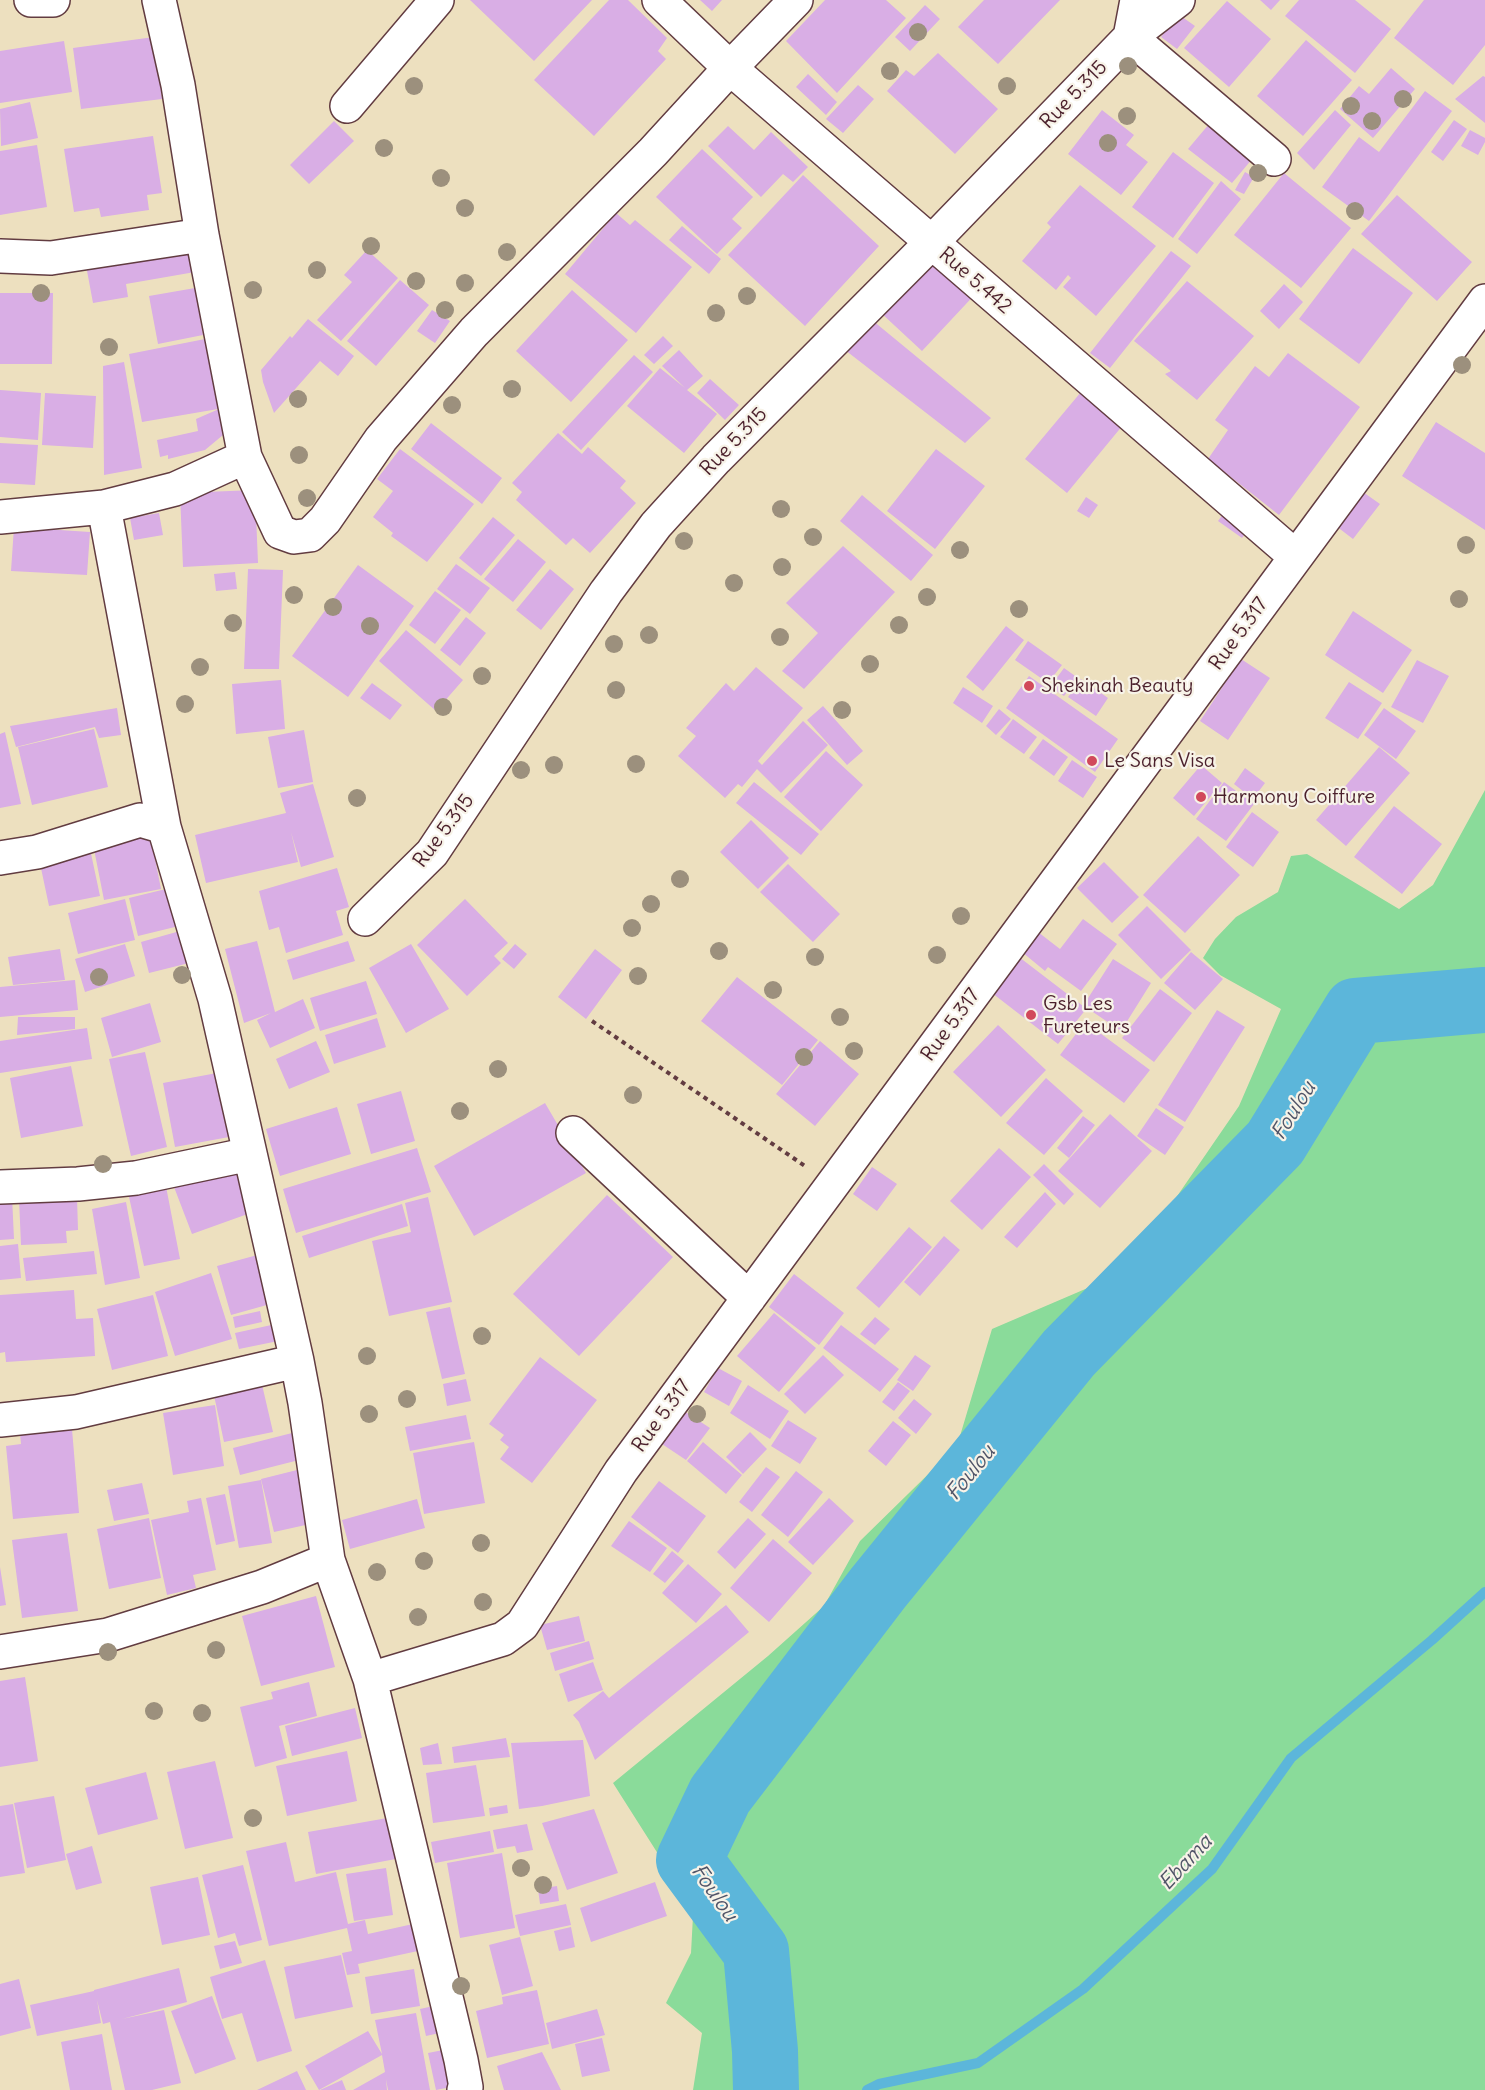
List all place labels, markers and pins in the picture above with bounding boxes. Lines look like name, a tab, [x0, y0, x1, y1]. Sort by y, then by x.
place label: Shekinah Beauty	[1041, 674, 1193, 698]
marker: Shekinah Beauty	[1022, 679, 1036, 693]
place label: Le Sans Visa	[1104, 749, 1215, 773]
marker: Le Sans Visa	[1085, 754, 1099, 768]
place label: Harmony Coiffure	[1213, 785, 1375, 809]
marker: Harmony Coiffure	[1194, 790, 1208, 804]
place label: Gsb Les Fureteurs	[1043, 992, 1130, 1039]
marker: Gsb Les Fureteurs	[1024, 1008, 1038, 1022]

